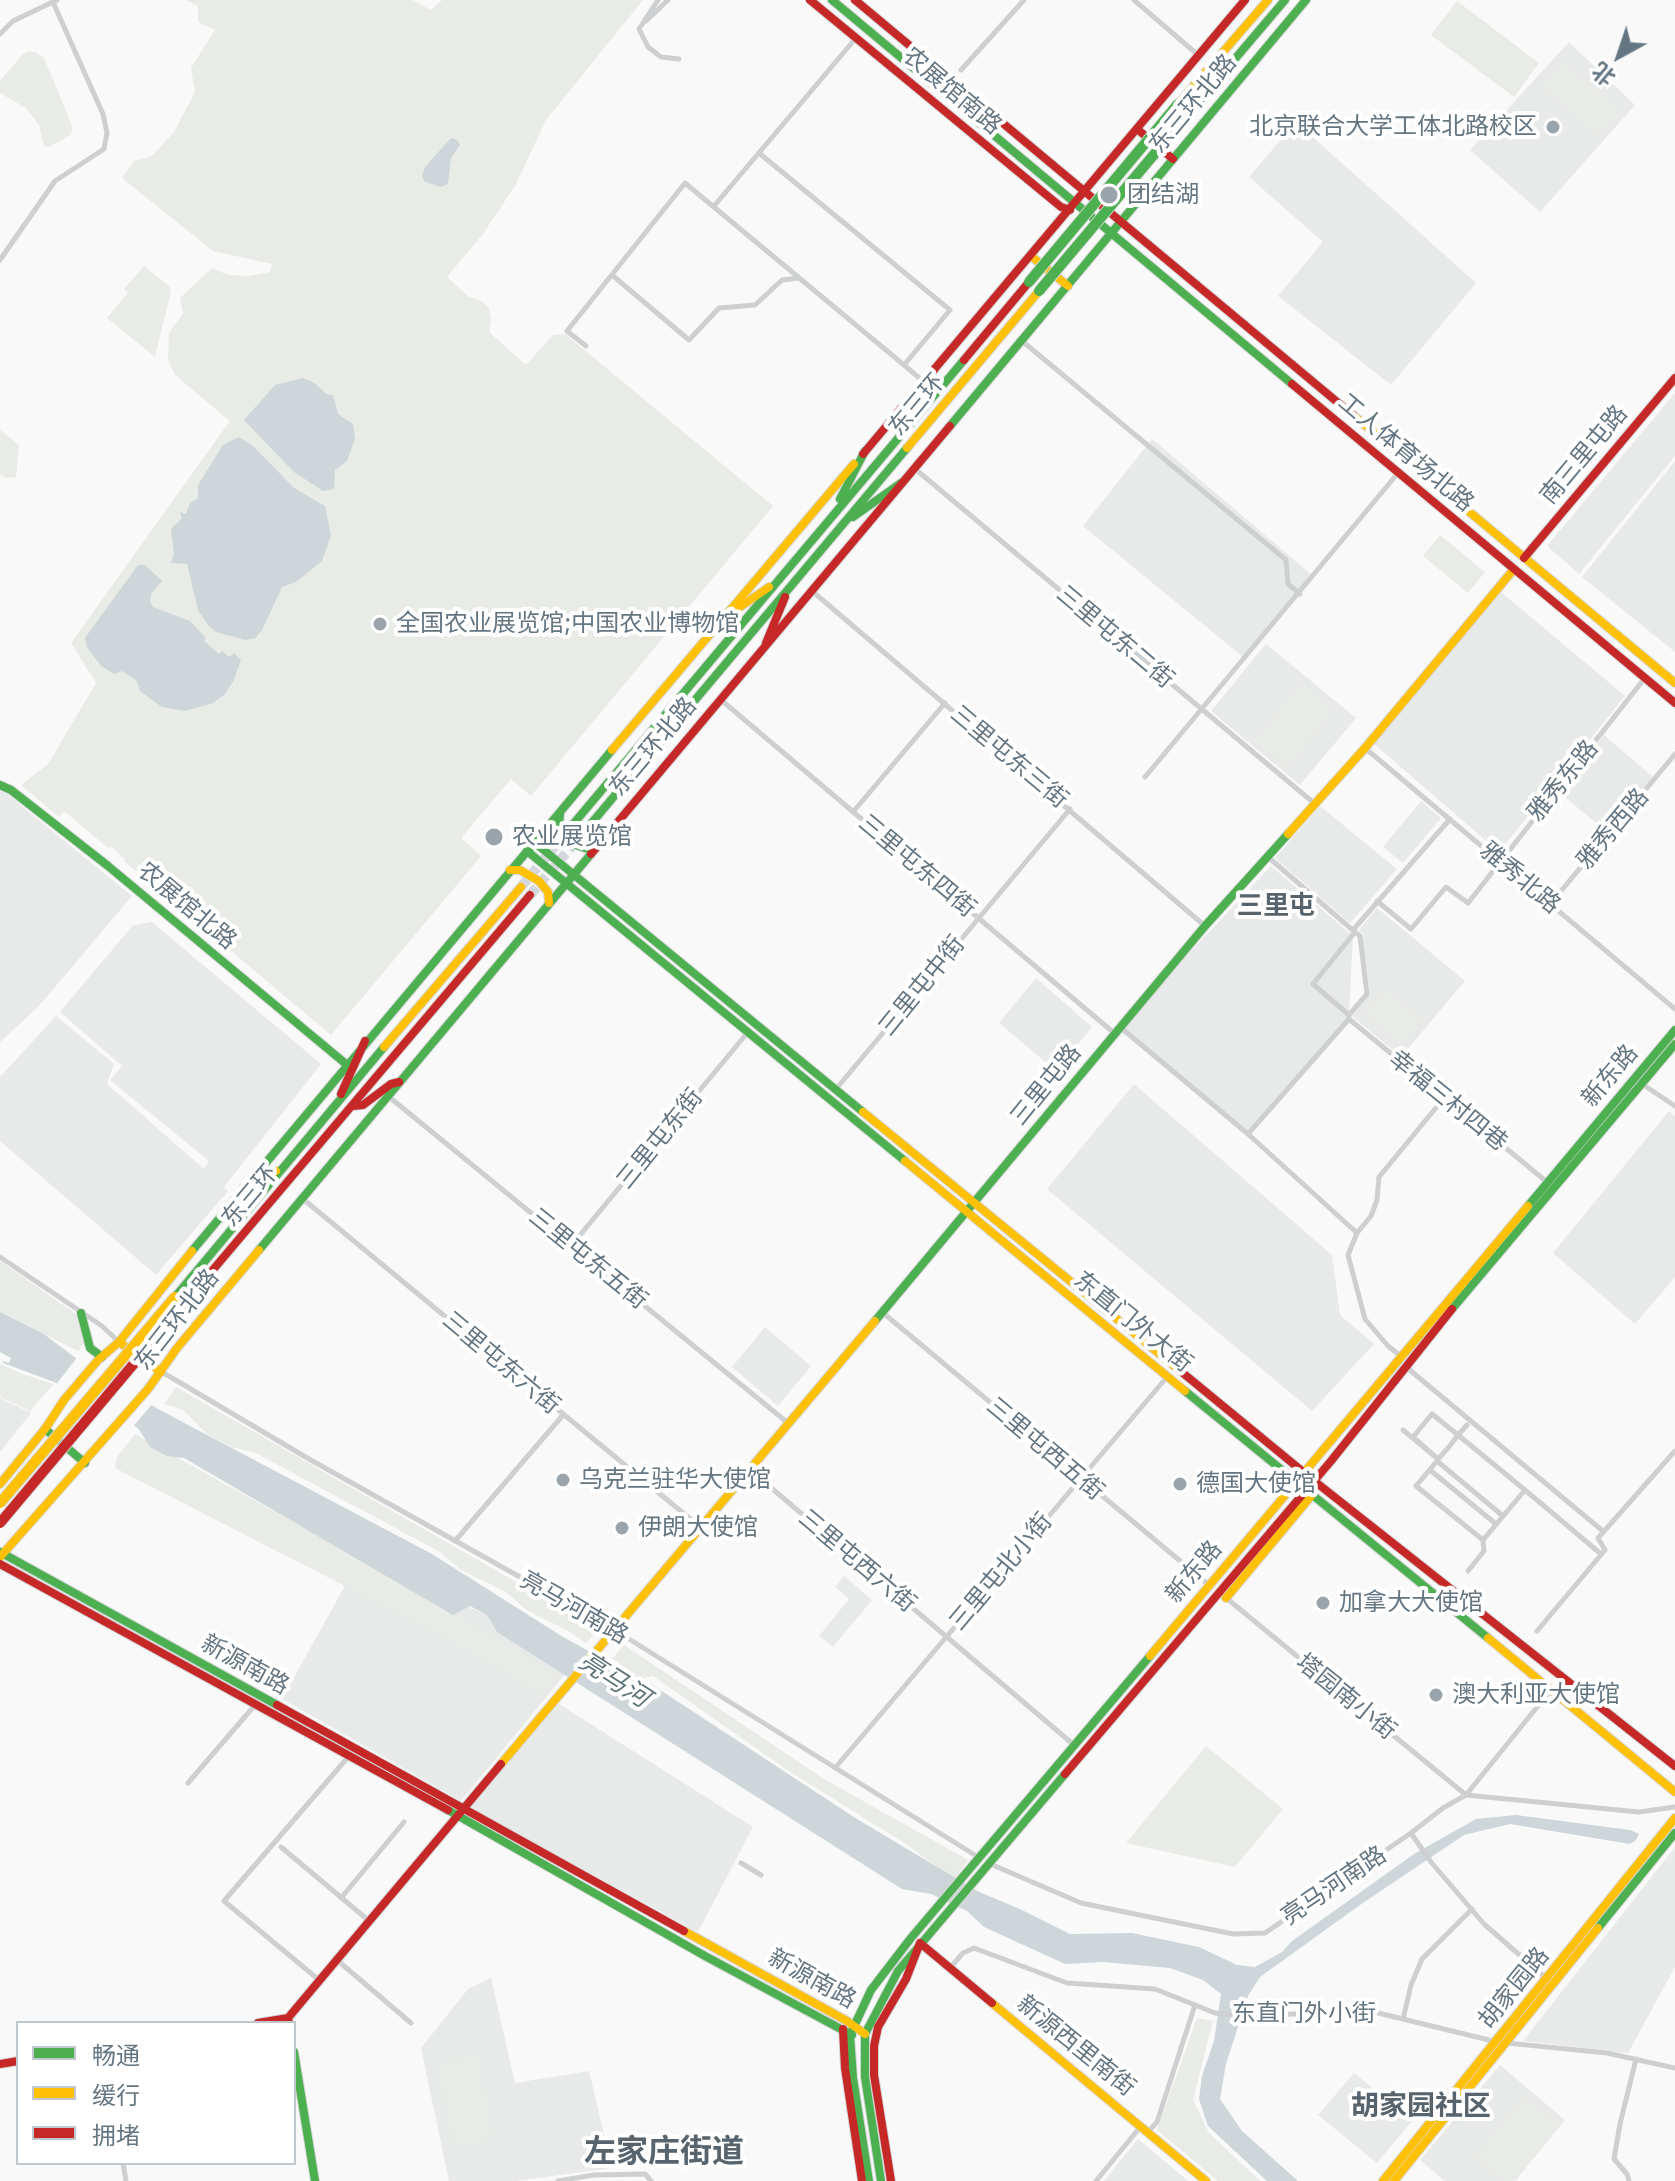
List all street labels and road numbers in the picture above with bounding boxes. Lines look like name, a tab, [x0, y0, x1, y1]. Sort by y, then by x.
street label: 农展馆南路	[897, 41, 1007, 141]
street label: 东三环北路	[1143, 49, 1243, 159]
street label: 东三环	[883, 368, 951, 442]
street label: 工人体育场北路	[1332, 388, 1480, 518]
street label: 南三里屯路	[1534, 400, 1634, 510]
street label: 三里屯东二街	[1051, 580, 1179, 694]
street label: 东三环北路	[603, 692, 703, 802]
street label: 三里屯东三街	[945, 700, 1073, 814]
street label: 雅秀东路	[1522, 735, 1604, 827]
street label: 雅秀西路	[1571, 783, 1655, 875]
street label: 三里屯东四街	[853, 809, 981, 923]
street label: 雅秀北路	[1474, 836, 1566, 920]
street label: 农展馆北路	[132, 856, 242, 956]
street label: 三里屯中街	[873, 930, 971, 1042]
street label: 三里屯路	[1005, 1039, 1087, 1131]
street label: 新东路	[1576, 1039, 1644, 1113]
street label: 幸福三村四巷	[1383, 1044, 1513, 1158]
street label: 三里屯东街	[611, 1083, 709, 1195]
street label: 东三环	[216, 1159, 284, 1233]
street label: 三里屯东五街	[523, 1202, 653, 1316]
street label: 东三环北路	[129, 1264, 225, 1376]
street label: 东直门外大街	[1068, 1265, 1198, 1379]
street label: 三里屯东六街	[437, 1306, 565, 1420]
street label: 三里屯西五街	[981, 1392, 1109, 1506]
street label: 三里屯西六街	[793, 1504, 921, 1618]
street label: 三里屯北小街	[944, 1508, 1058, 1636]
street label: 新东路	[1160, 1535, 1228, 1609]
street label: 亮马河南路	[515, 1566, 633, 1650]
street label: 新源南路	[196, 1629, 294, 1701]
street label: 塔园南小街	[1290, 1648, 1402, 1746]
street label: 亮马河南路	[1276, 1841, 1392, 1931]
street label: 胡家园路	[1473, 1942, 1555, 2034]
street label: 新源南路	[763, 1943, 861, 2015]
street label: 新源西里南街	[1011, 1989, 1141, 2103]
street label: 东直门外小街	[1232, 2000, 1376, 2028]

